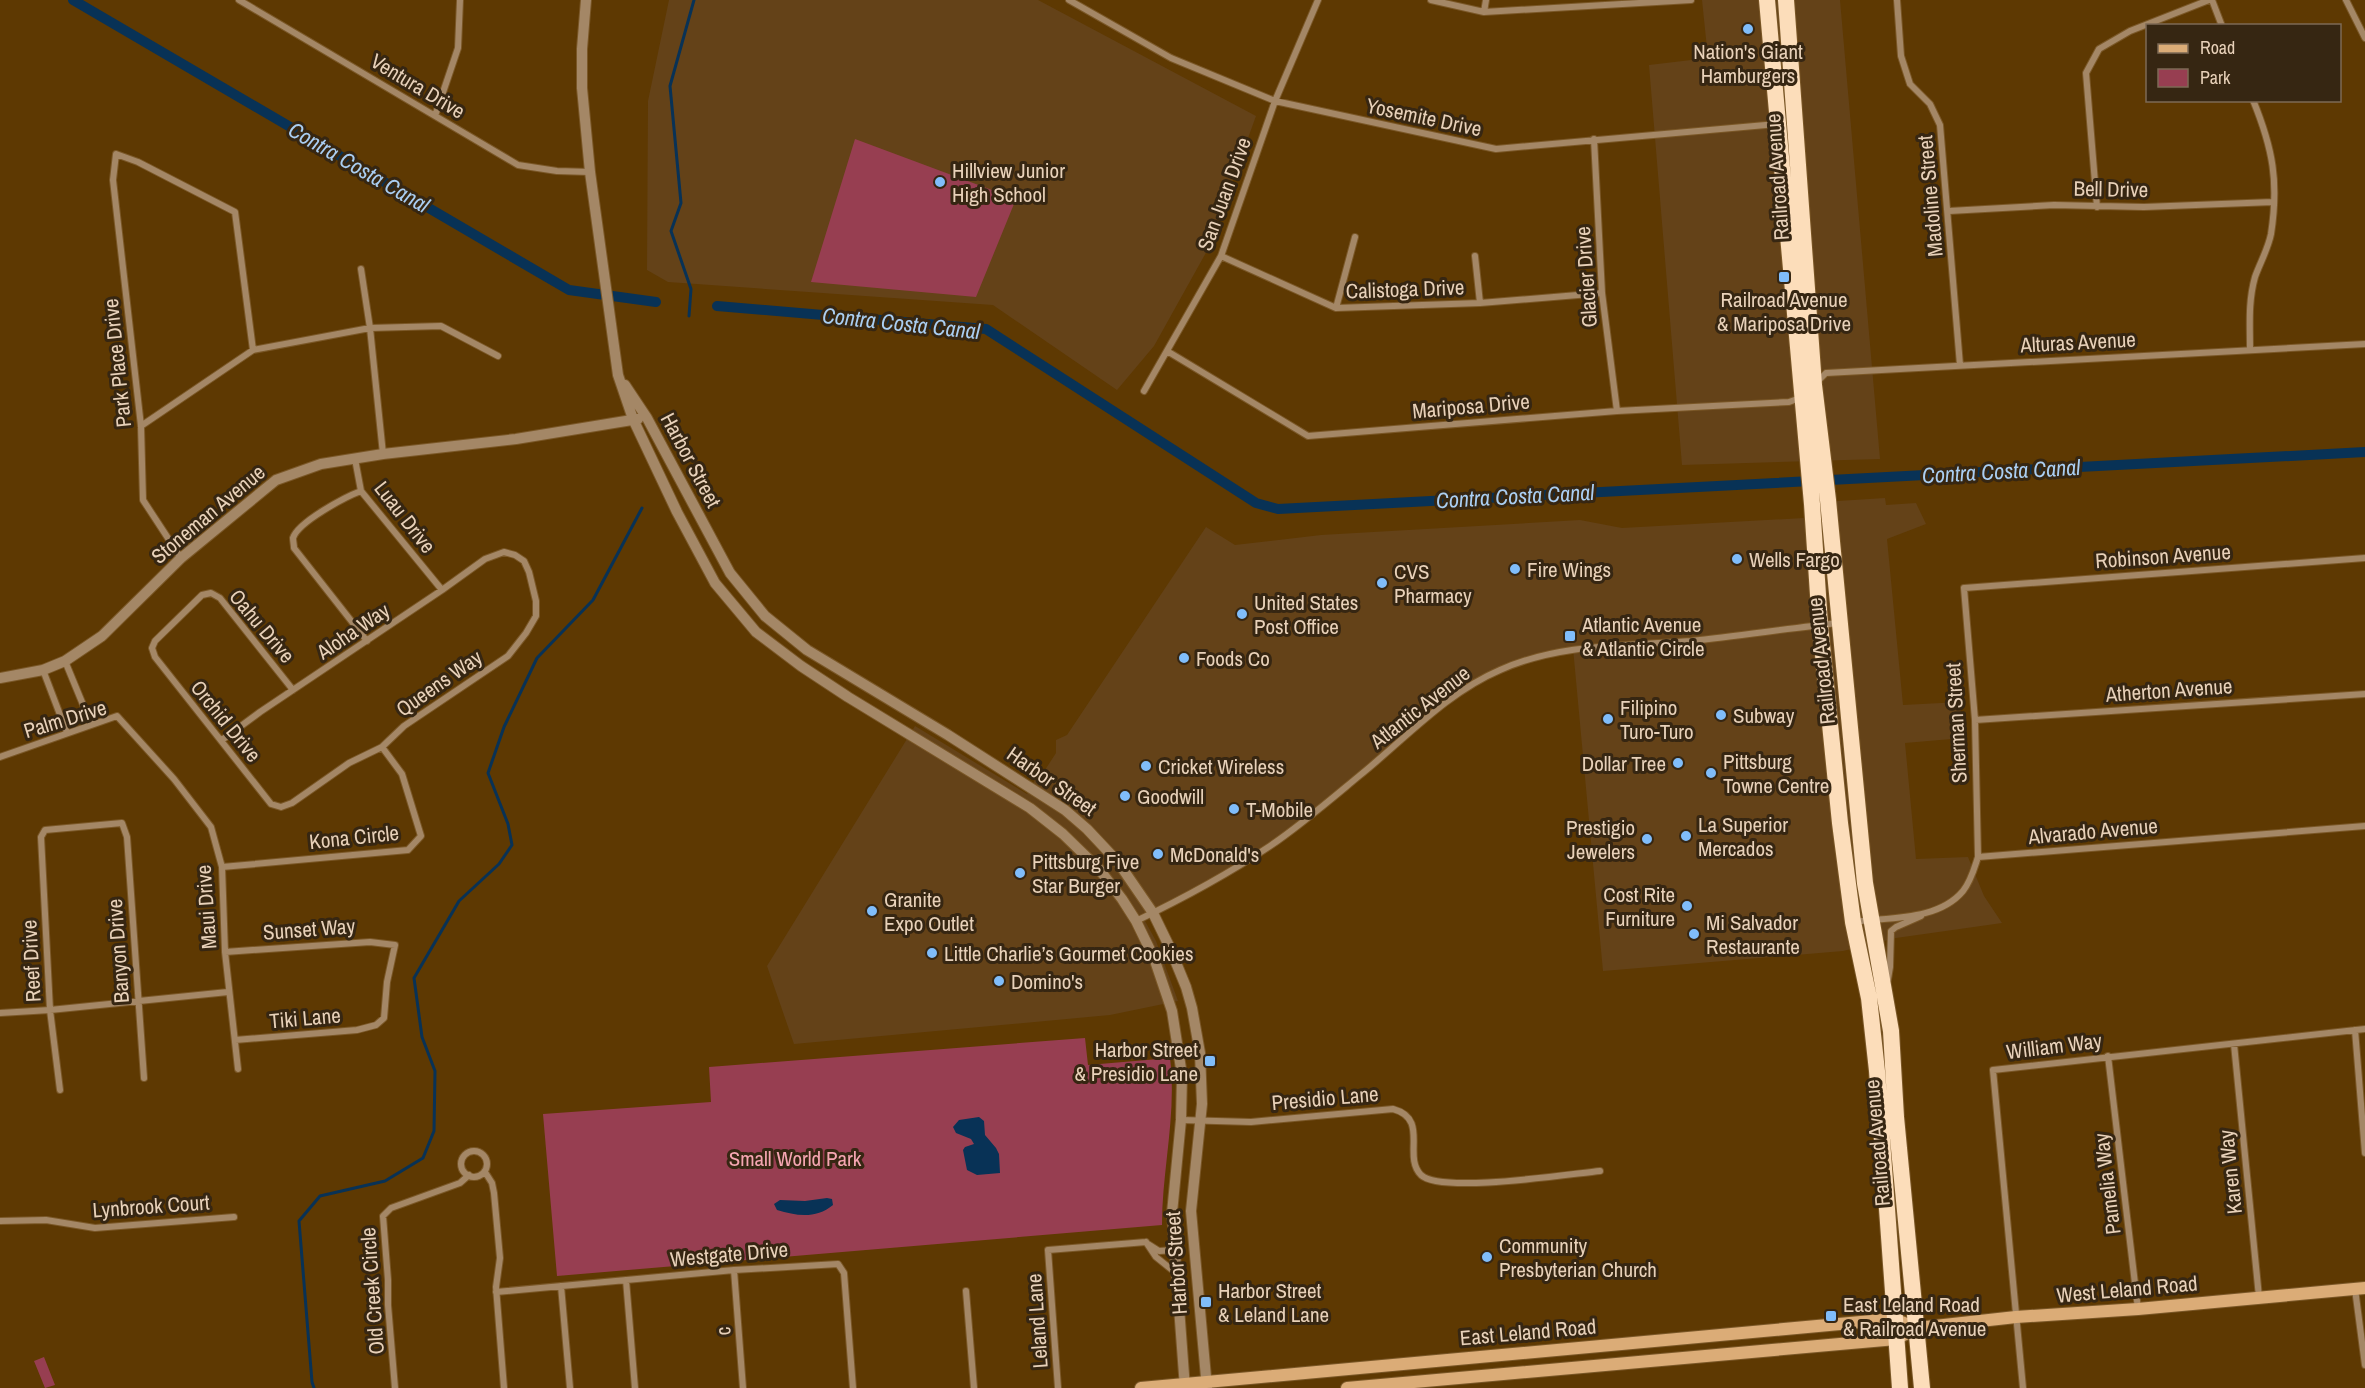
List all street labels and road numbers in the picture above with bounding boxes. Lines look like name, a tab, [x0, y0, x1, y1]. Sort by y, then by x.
street label: Ventura Drive	[365, 46, 471, 126]
street label: Yosemite Drive	[1364, 91, 1484, 143]
street label: Railroad Avenue	[1758, 113, 1796, 241]
street label: San Juan Drive	[1190, 133, 1258, 255]
street label: Madoline Street	[1910, 134, 1950, 258]
street label: Bell Drive	[2073, 174, 2149, 204]
street label: Glacier Drive	[1568, 225, 1604, 329]
street label: Calistoga Drive	[1345, 272, 1465, 306]
street label: Park Place Drive	[96, 297, 138, 429]
street label: Alturas Avenue	[2019, 324, 2136, 360]
street label: Mariposa Drive	[1411, 386, 1531, 426]
street label: Harbor Street	[654, 408, 728, 513]
street label: Stoneman Avenue	[145, 458, 271, 570]
street label: Luau Drive	[368, 475, 442, 559]
street label: Robinson Avenue	[2094, 537, 2232, 575]
street label: Oahu Drive	[223, 583, 301, 669]
street label: Aloha Way	[310, 596, 396, 667]
street label: Railroad Avenue	[1800, 596, 1842, 726]
street label: Queens Way	[390, 643, 488, 723]
street label: Atlantic Avenue	[1363, 659, 1476, 756]
street label: Sherman Street	[1938, 662, 1974, 784]
street label: Atherton Avenue	[2104, 671, 2233, 709]
street label: Orchid Drive	[184, 674, 268, 768]
street label: Palm Drive	[20, 693, 110, 745]
street label: Harbor Street	[1001, 739, 1103, 823]
street label: Alvarado Avenue	[2026, 811, 2159, 851]
street label: Kona Circle	[308, 818, 400, 856]
street label: Maui Drive	[189, 864, 223, 950]
street label: Banyon Drive	[100, 898, 136, 1004]
street label: Sunset Way	[262, 911, 356, 947]
street label: Reef Drive	[14, 919, 48, 1003]
street label: Tiki Lane	[268, 1000, 342, 1036]
street label: William Way	[2005, 1026, 2104, 1066]
street label: Railroad Avenue	[1857, 1078, 1897, 1208]
street label: Presidio Lane	[1270, 1079, 1380, 1117]
street label: Karen Way	[2211, 1128, 2249, 1216]
street label: Pamelia Way	[2086, 1131, 2128, 1236]
street label: Lynbrook Court	[92, 1187, 211, 1225]
street label: Harbor Street	[1158, 1210, 1194, 1316]
street label: Old Creek Circle	[353, 1227, 391, 1355]
street label: Westgate Drive	[669, 1234, 789, 1274]
street label: West Leland Road	[2055, 1268, 2199, 1310]
street label: Leland Lane	[1019, 1273, 1055, 1369]
street label: East Leland Road	[1459, 1312, 1597, 1352]
street label: c	[708, 1325, 738, 1337]

